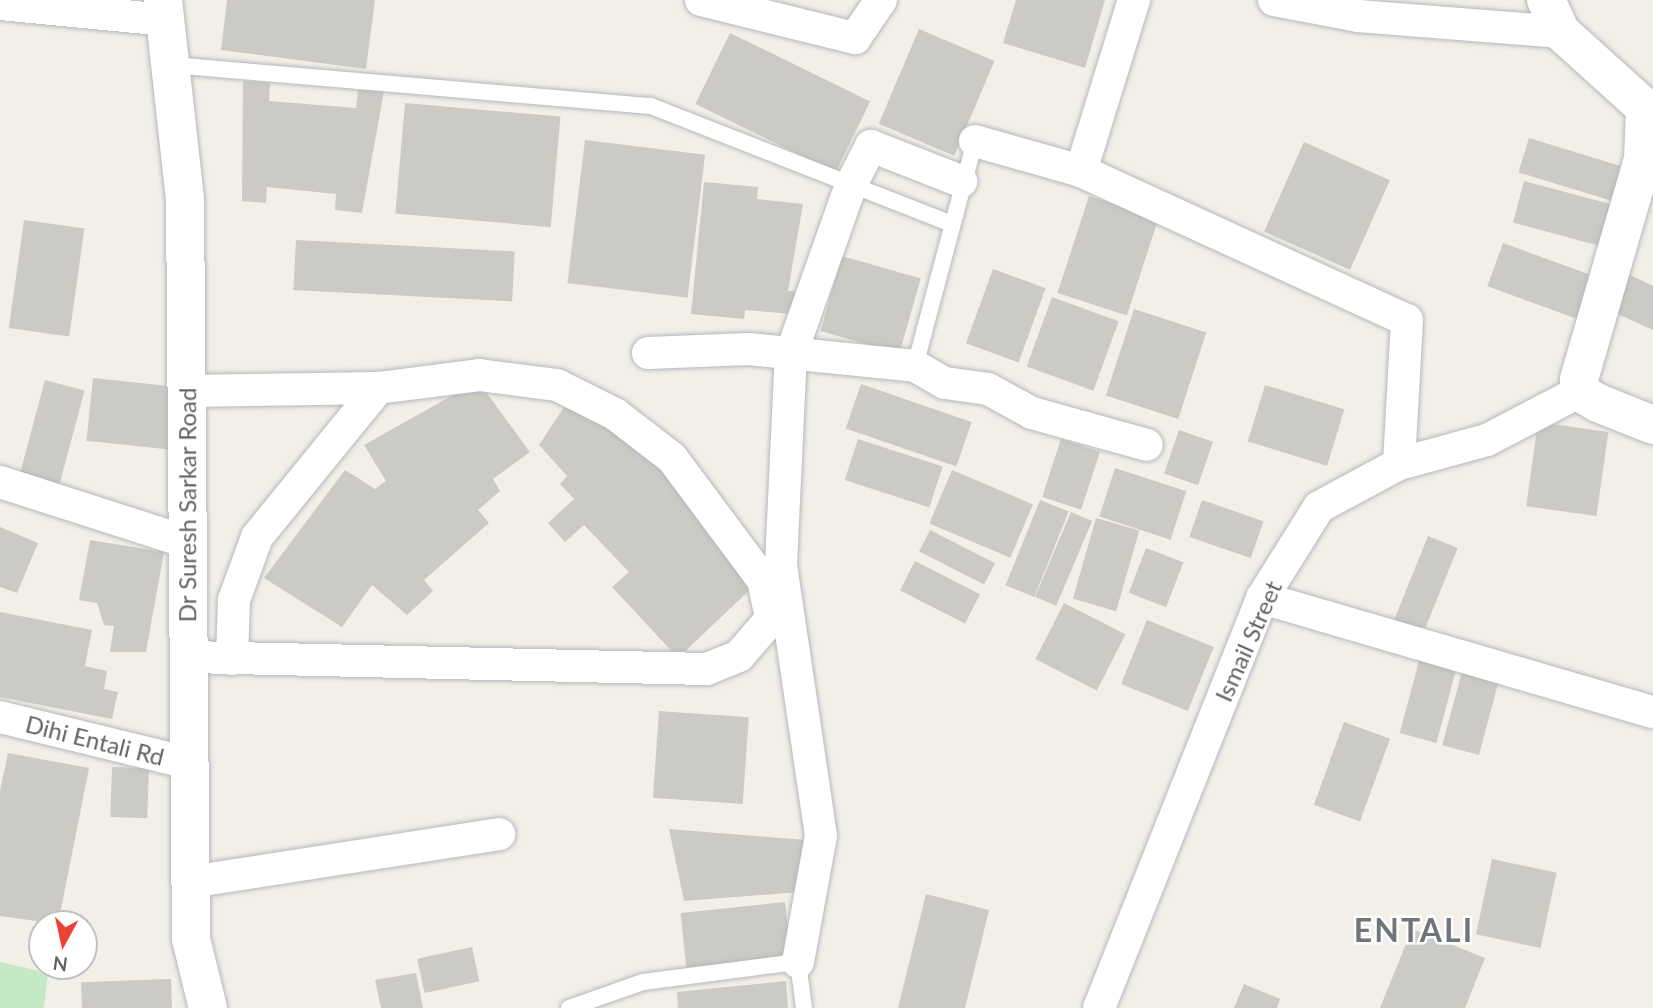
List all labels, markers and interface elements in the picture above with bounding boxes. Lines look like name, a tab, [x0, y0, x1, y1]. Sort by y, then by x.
street label: Dr Suresh Sarkar Road	[173, 387, 201, 623]
street label: Ismail Street	[1209, 576, 1287, 706]
street label: Dihi Entali Rd	[23, 709, 167, 771]
north arrow	[28, 910, 98, 980]
district label: ENTALI	[1355, 911, 1473, 949]
text: N	[51, 952, 69, 977]

